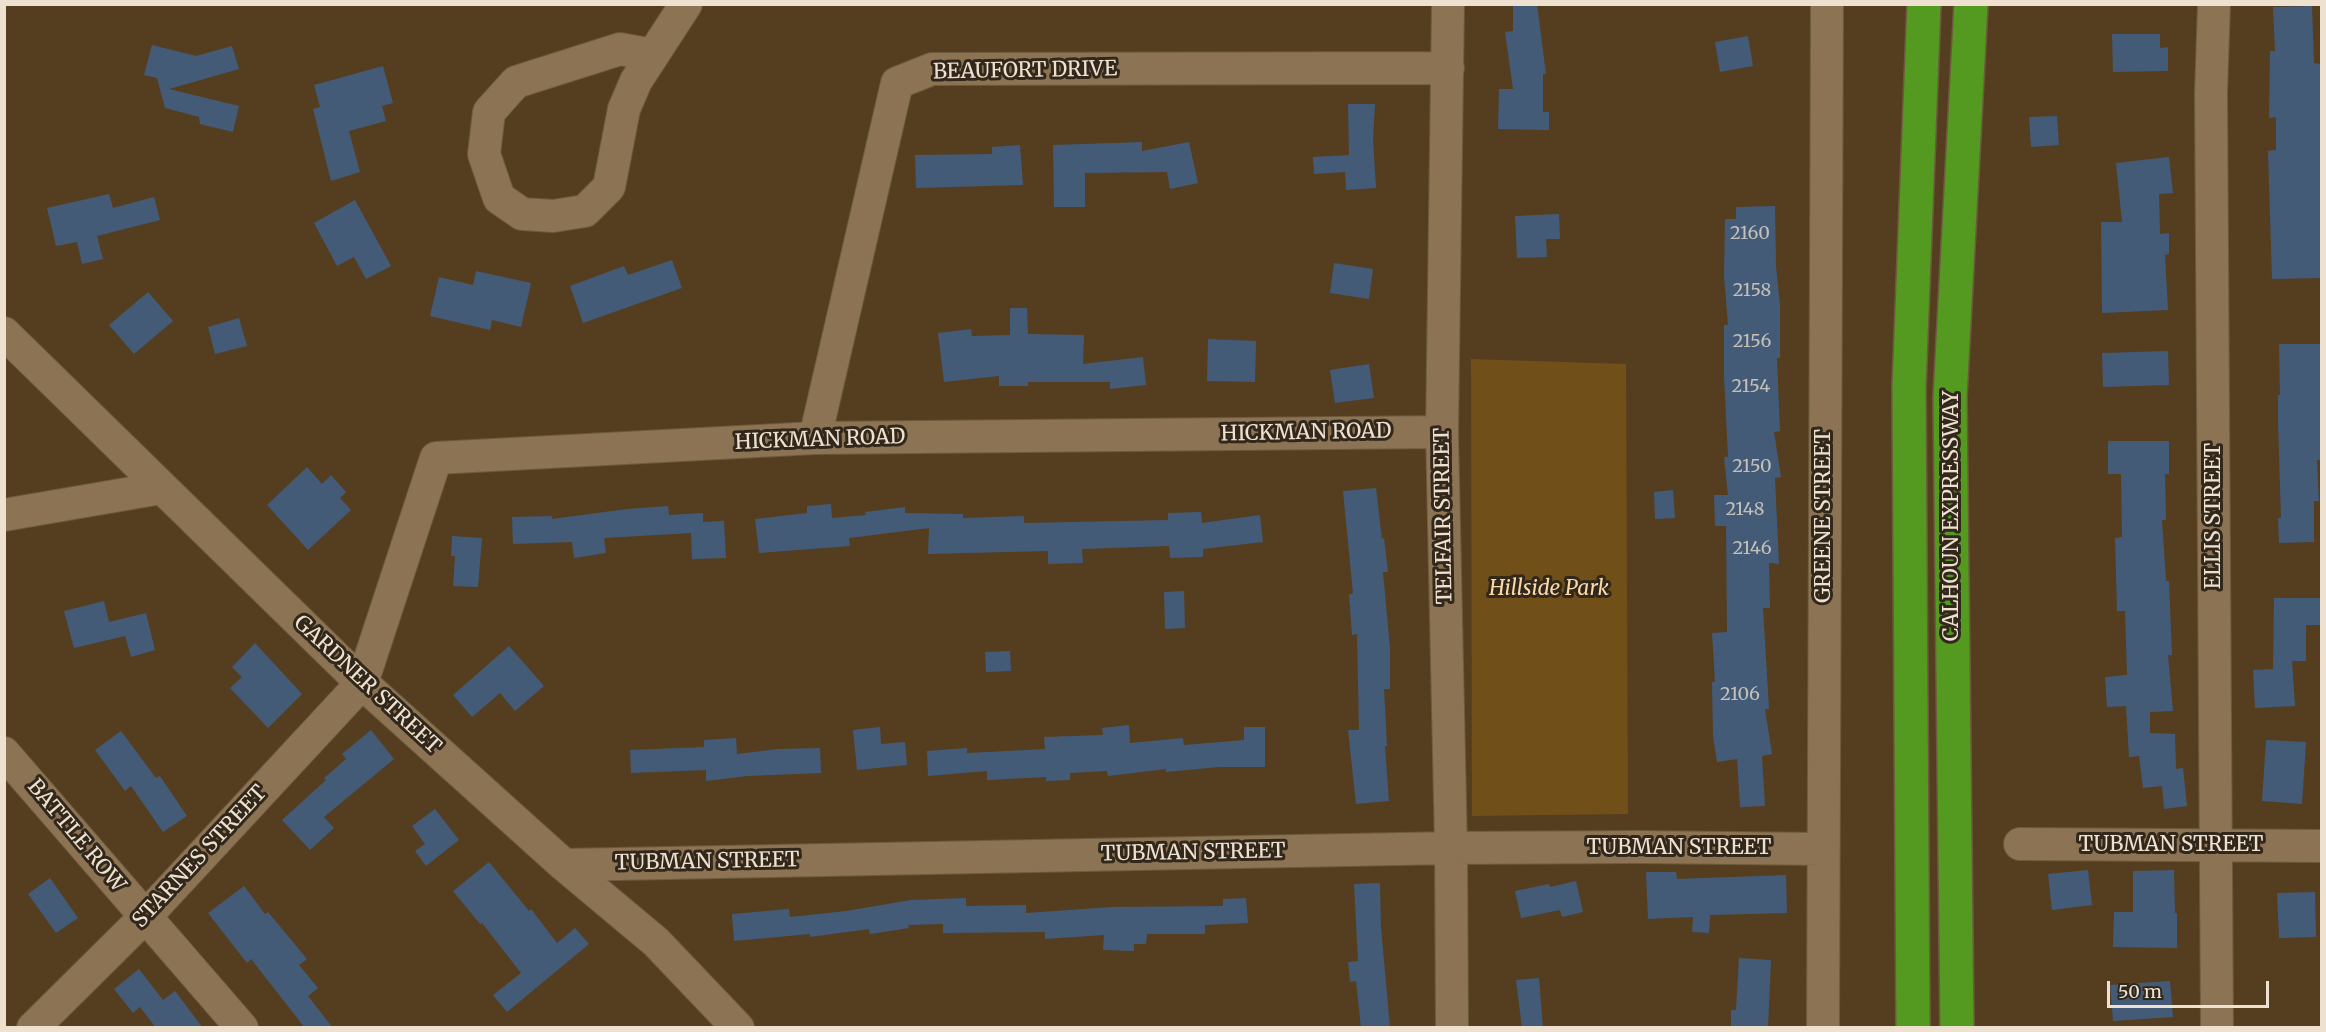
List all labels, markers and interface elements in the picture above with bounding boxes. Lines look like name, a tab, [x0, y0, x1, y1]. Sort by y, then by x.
street label: BEAUFORT DRIVE	[933, 57, 1117, 85]
house number: 2160	[1730, 223, 1770, 245]
house number: 2158	[1733, 280, 1771, 302]
house number: 2156	[1733, 331, 1771, 353]
house number: 2154	[1732, 376, 1770, 398]
street label: CALHOUN EXPRESSWAY	[1939, 391, 1965, 641]
street label: HICKMAN ROAD	[1220, 419, 1392, 447]
street label: HICKMAN ROAD	[734, 424, 906, 456]
street label: TELFAIR STREET	[1430, 427, 1458, 605]
street label: GREENE STREET	[1811, 429, 1837, 603]
street label: ELLIS STREET	[2201, 443, 2227, 589]
house number: 2150	[1732, 456, 1772, 478]
house number: 2148	[1726, 499, 1764, 521]
house number: 2146	[1732, 538, 1772, 560]
park label: Hillside Park	[1489, 576, 1609, 602]
street label: GARDNER STREET	[288, 610, 446, 760]
house number: 2106	[1720, 684, 1760, 706]
street label: BATTLE ROW	[22, 774, 130, 898]
street label: STARNES STREET	[128, 781, 272, 933]
street label: TUBMAN STREET	[2079, 832, 2263, 858]
street label: TUBMAN STREET	[1587, 835, 1771, 861]
street label: TUBMAN STREET	[1100, 839, 1286, 867]
street label: TUBMAN STREET	[614, 848, 800, 876]
scale bar	[2110, 969, 2272, 1007]
text: 50 m	[2118, 980, 2162, 1003]

